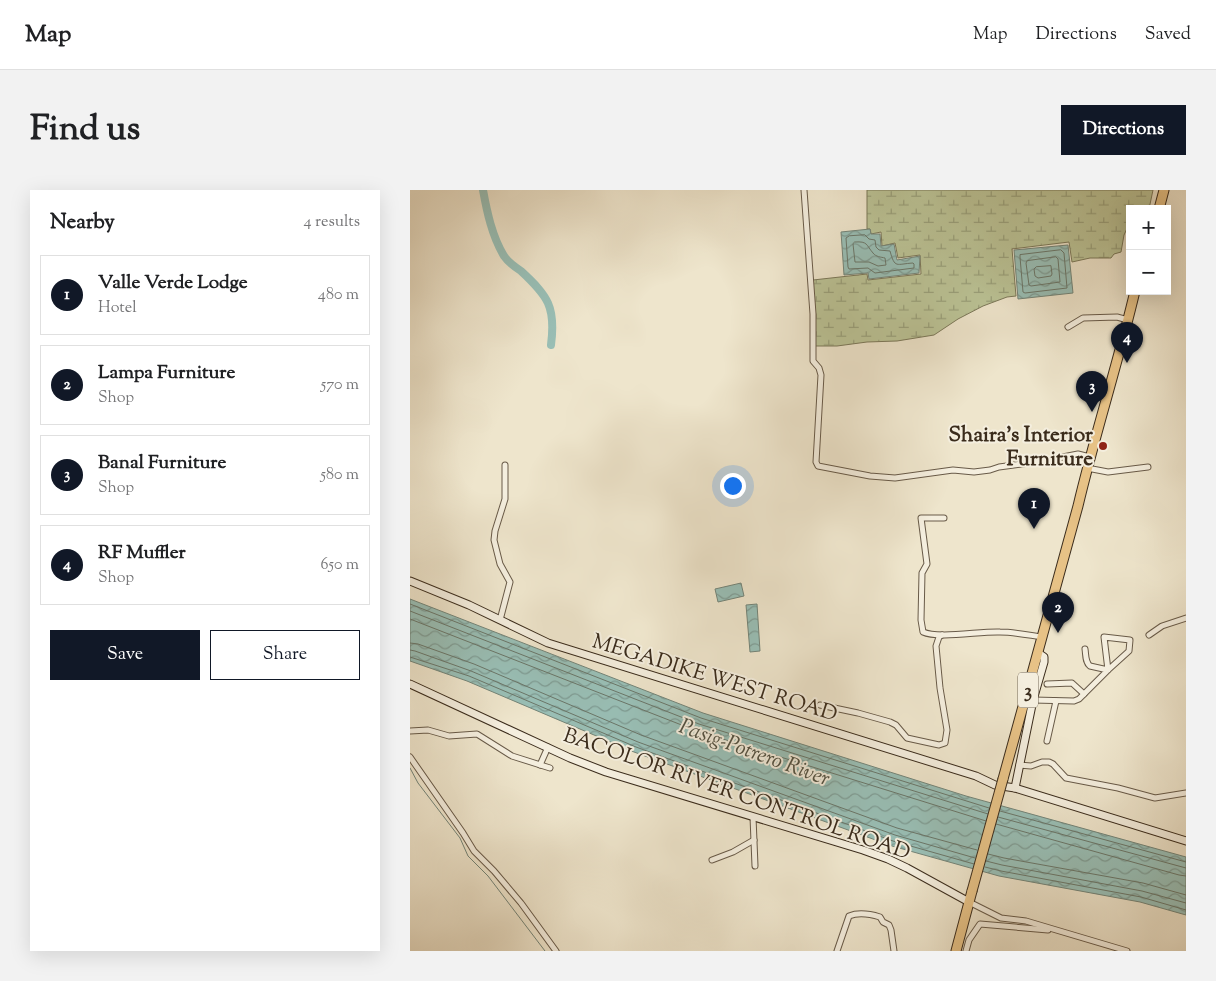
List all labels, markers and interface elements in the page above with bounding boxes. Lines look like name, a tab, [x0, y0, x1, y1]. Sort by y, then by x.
text: Map	[25, 18, 71, 52]
text: Map	[973, 22, 1008, 48]
text: Directions	[1036, 22, 1117, 48]
text: Saved	[1145, 22, 1191, 48]
text: Find us	[30, 105, 140, 156]
button: Directions	[1061, 105, 1186, 155]
map controls	[1126, 205, 1171, 295]
button: +	[1126, 205, 1171, 250]
text: Nearby	[50, 208, 115, 238]
text: 4 results	[304, 211, 360, 234]
button: −	[1126, 250, 1171, 295]
text: Valle Verde Lodge	[98, 270, 248, 297]
text: 1	[64, 284, 70, 307]
text: 480 m	[318, 284, 359, 307]
text: Hotel	[98, 297, 137, 320]
pin: 4	[1111, 322, 1143, 363]
text: Lampa Furniture	[98, 360, 235, 387]
pin: 3	[1076, 371, 1108, 412]
text: 2	[63, 374, 71, 397]
text: 570 m	[321, 374, 359, 397]
text: Shop	[98, 387, 134, 410]
place label: Shaira's Interior Furniture	[949, 421, 1093, 475]
marker: Shaira's Interior Furniture	[1097, 440, 1109, 452]
text: Banal Furniture	[98, 450, 226, 477]
text: 3	[64, 464, 70, 487]
text: 580 m	[320, 464, 359, 487]
your location	[720, 473, 746, 499]
text: Shop	[98, 477, 134, 500]
pin: 1	[1018, 488, 1050, 529]
text: RF Muffler	[98, 540, 186, 567]
text: 4	[63, 554, 71, 577]
text: 650 m	[320, 554, 359, 577]
text: Shop	[98, 567, 134, 590]
pin: 2	[1042, 592, 1074, 633]
street label: MEGADIKE WEST ROAD	[588, 627, 841, 731]
button: Save	[50, 630, 200, 680]
button: Share	[210, 630, 360, 680]
road number: 3	[1018, 672, 1038, 708]
water label: Pasig-Potrero River	[674, 712, 834, 796]
street label: BACOLOR RIVER CONTROL ROAD	[559, 721, 914, 869]

